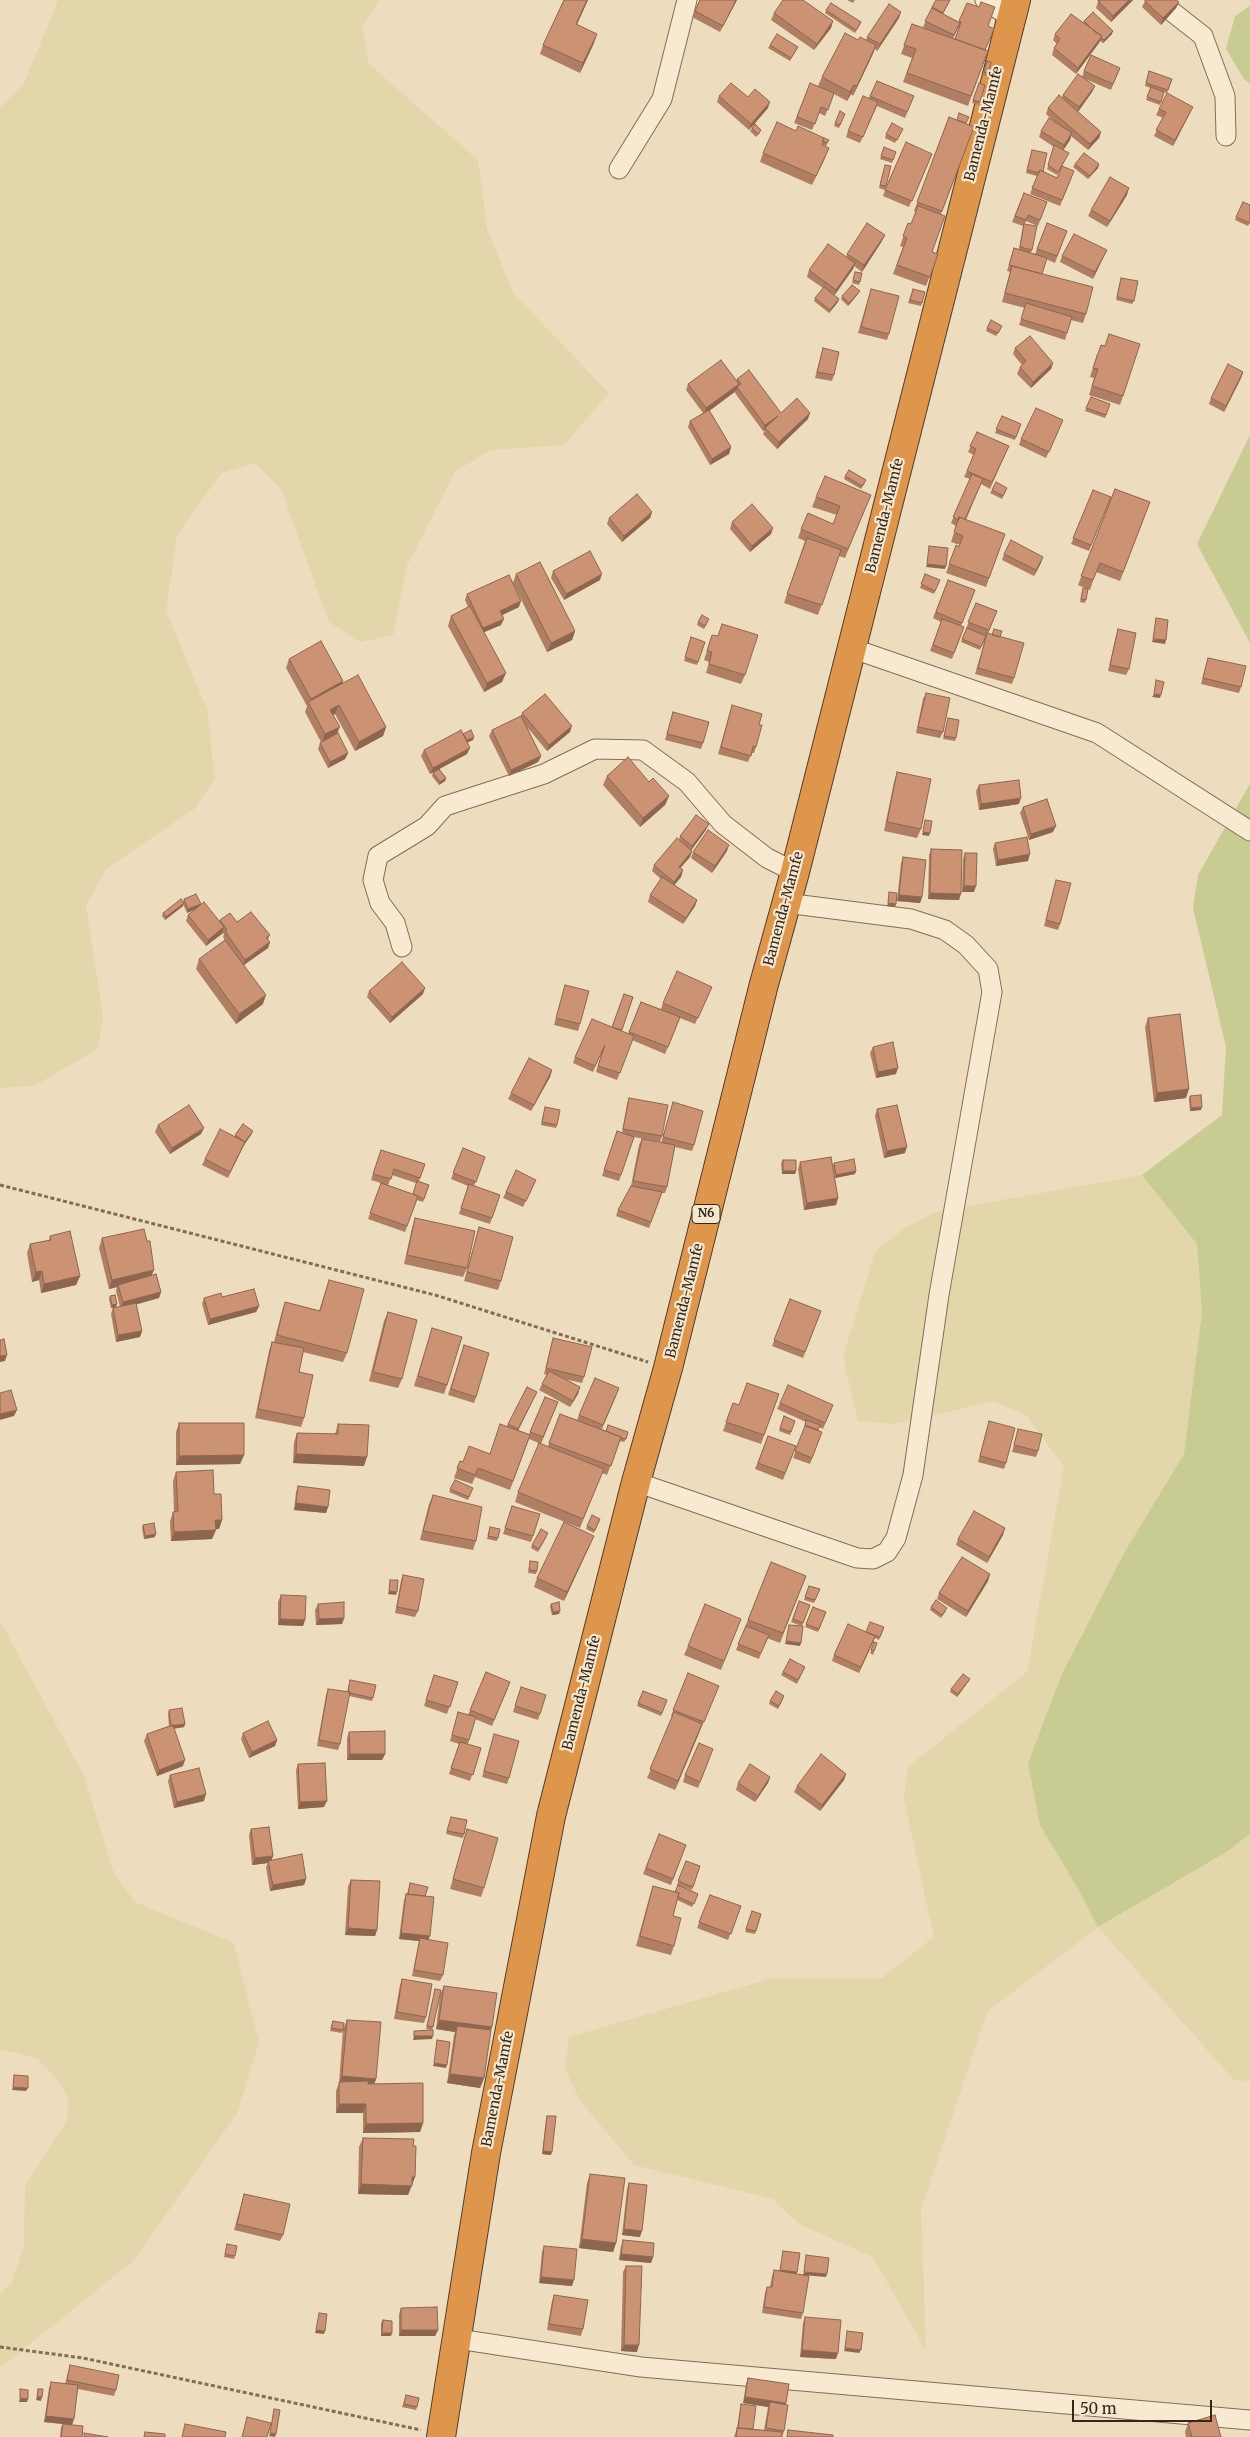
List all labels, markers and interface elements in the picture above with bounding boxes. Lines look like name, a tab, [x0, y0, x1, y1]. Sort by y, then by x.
street label: Bamenda-Mamfe	[962, 65, 1006, 183]
street label: Bamenda-Mamfe	[863, 457, 907, 575]
street label: Bamenda-Mamfe	[761, 850, 807, 968]
road number: N6	[692, 1204, 720, 1224]
street label: Bamenda-Mamfe	[663, 1242, 707, 1360]
street label: Bamenda-Mamfe	[560, 1634, 604, 1752]
street label: Bamenda-Mamfe	[479, 2030, 517, 2148]
scale bar	[1075, 2390, 1215, 2422]
text: 50 m	[1080, 2399, 1117, 2418]

